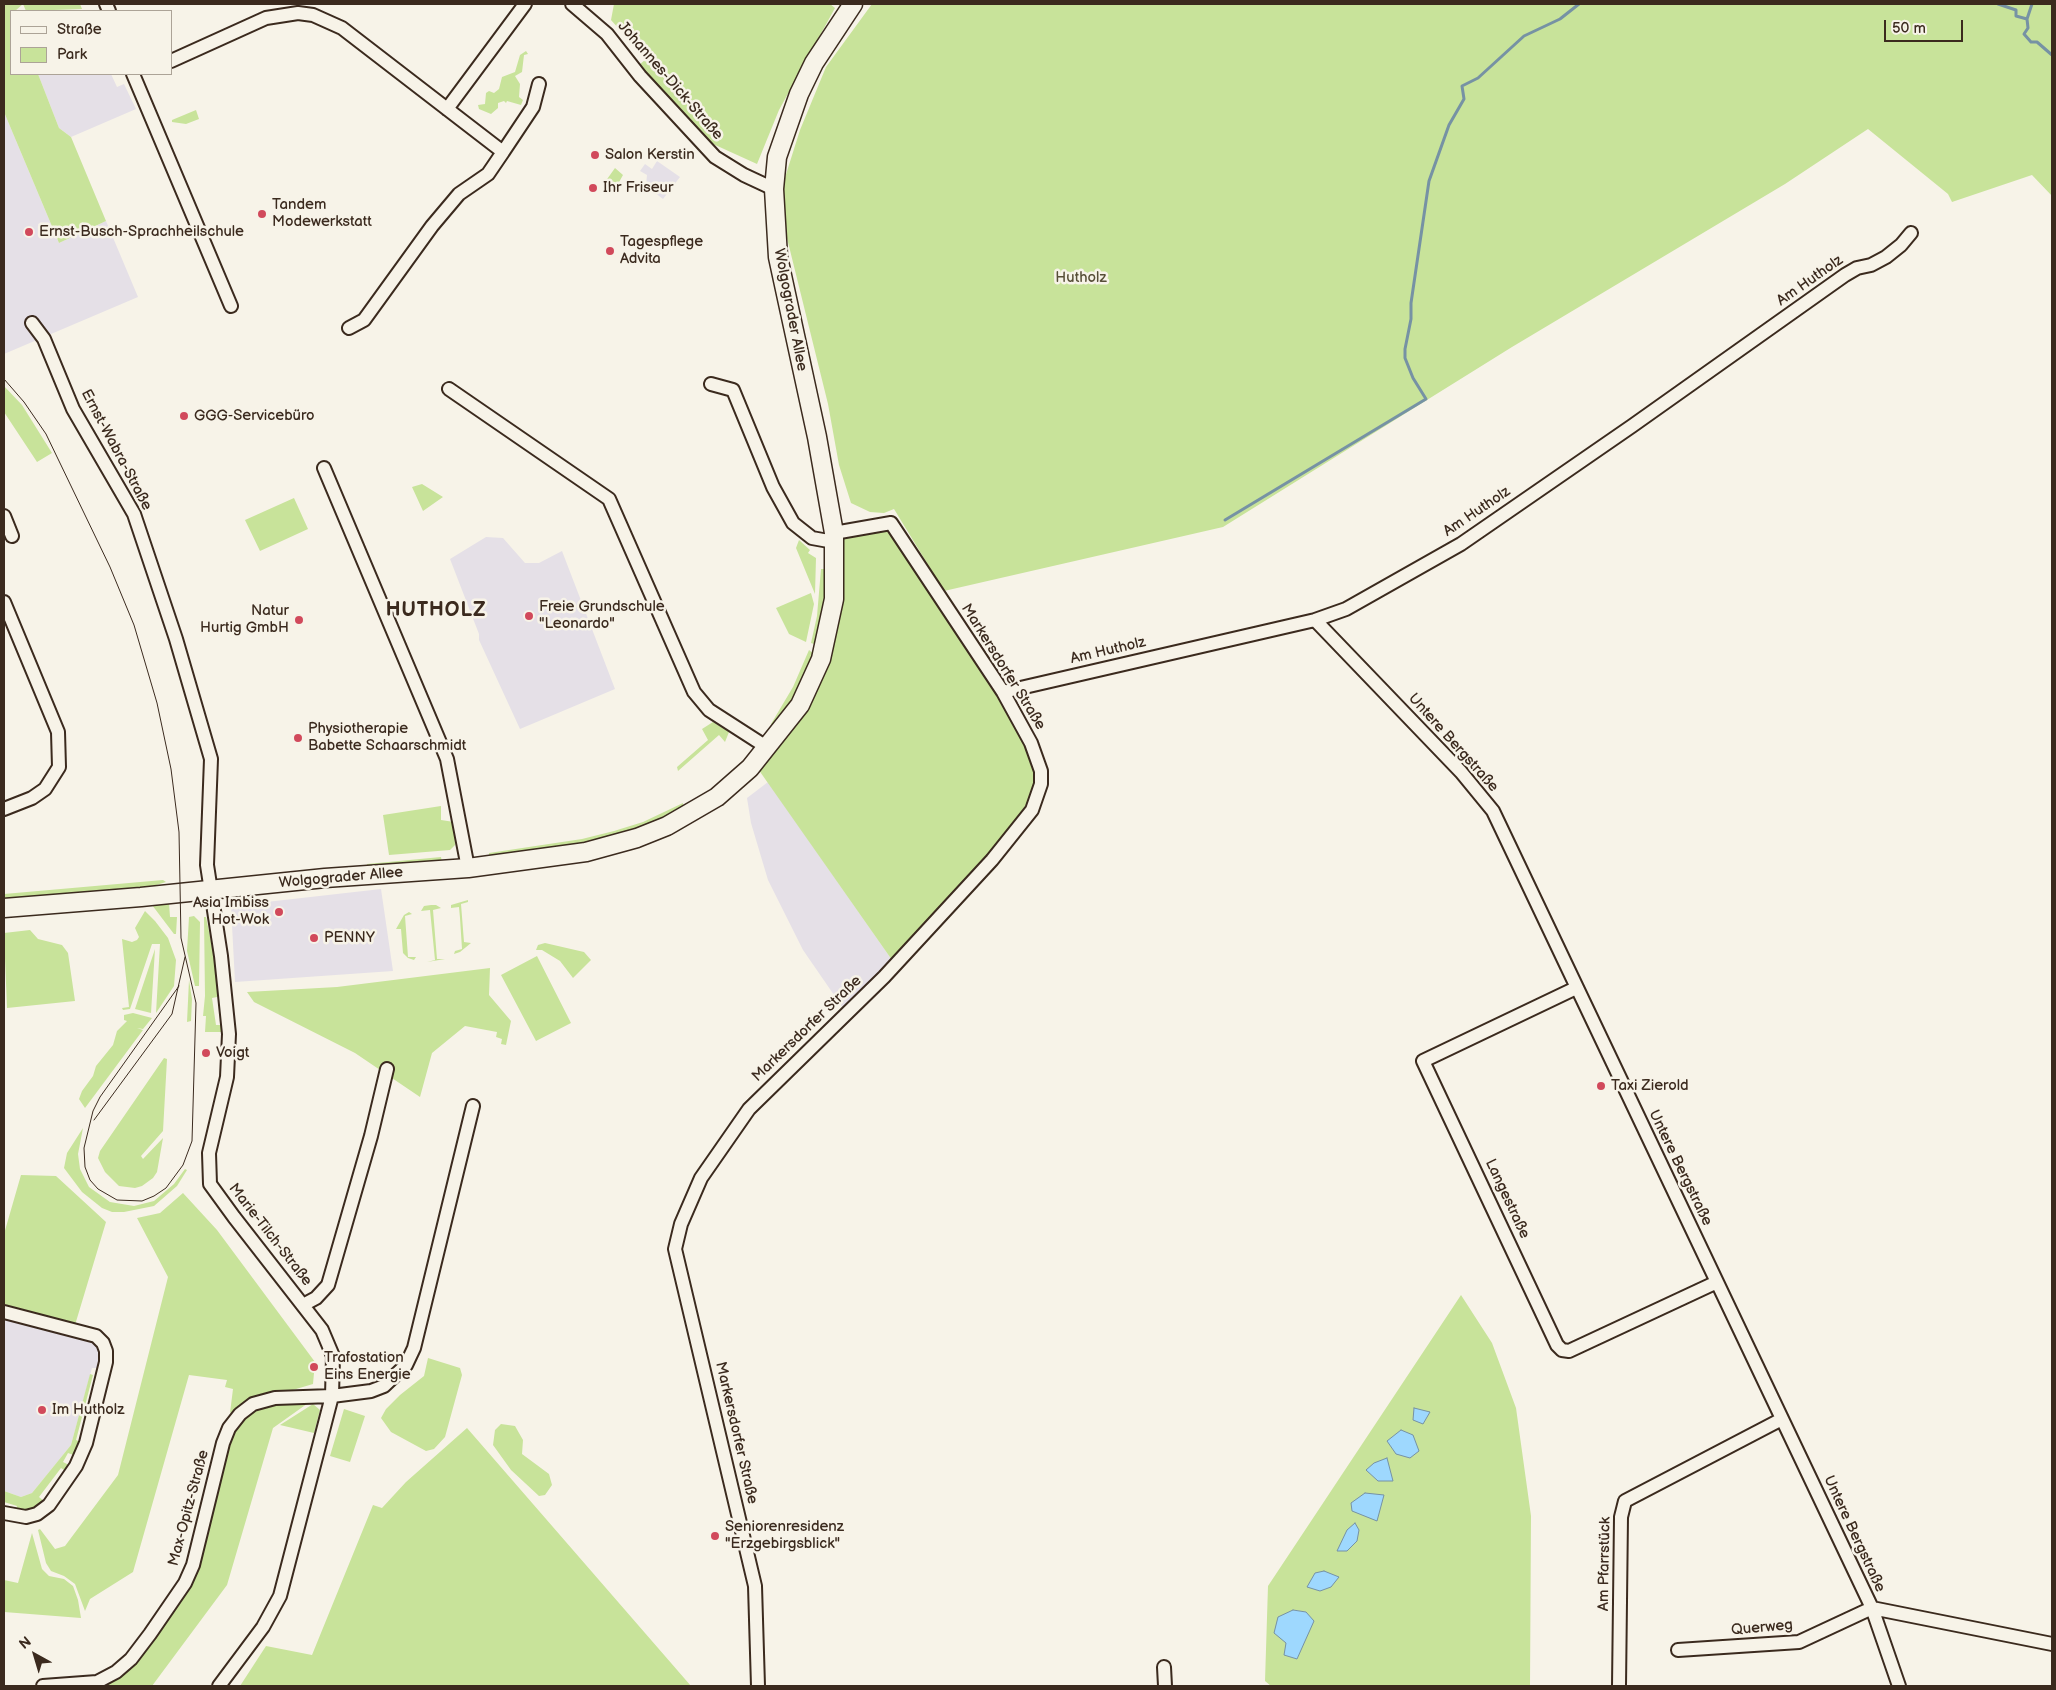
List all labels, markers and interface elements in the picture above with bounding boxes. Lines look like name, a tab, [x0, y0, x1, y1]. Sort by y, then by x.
legend	[10, 10, 172, 75]
scale bar	[1886, 10, 1965, 42]
street label: Johannes-Dick-Straße	[614, 18, 726, 144]
text: 50 m	[1892, 19, 1926, 38]
text: Straße	[57, 20, 102, 39]
text: Park	[57, 45, 87, 64]
place label: Salon Kerstin	[605, 146, 695, 164]
marker: Salon Kerstin	[589, 149, 601, 161]
place label: Ihr Friseur	[603, 179, 673, 197]
marker: Ihr Friseur	[587, 182, 599, 194]
place label: Tandem Modewerkstatt	[272, 196, 372, 231]
marker: Tandem Modewerkstatt	[256, 208, 268, 220]
place label: Ernst-Busch-Sprachheilschule	[39, 223, 244, 241]
marker: Ernst-Busch-Sprachheilschule	[23, 226, 35, 238]
place label: Tagespflege Advita	[620, 233, 703, 268]
marker: Tagespflege Advita	[604, 245, 616, 257]
street label: Wolgograder Allee	[769, 247, 811, 373]
street label: Am Hutholz	[1773, 252, 1847, 310]
park label: Hutholz	[1055, 269, 1107, 287]
street label: Ernst-Wabra-Straße	[77, 387, 155, 513]
place label: GGG-Servicebüro	[194, 407, 315, 425]
marker: GGG-Servicebüro	[178, 410, 190, 422]
street label: Am Hutholz	[1440, 483, 1514, 541]
place label: Freie Grundschule "Leonardo"	[539, 598, 665, 633]
district label: HUTHOLZ	[385, 599, 487, 623]
street label: Markersdorfer Straße	[957, 601, 1049, 733]
place label: Natur Hurtig GmbH	[200, 602, 289, 637]
marker: Freie Grundschule "Leonardo"	[523, 610, 535, 622]
marker: Natur Hurtig GmbH	[293, 614, 305, 626]
street label: Am Hutholz	[1069, 634, 1147, 668]
street label: Untere Bergstraße	[1404, 690, 1502, 796]
place label: Physiotherapie Babette Schaarschmidt	[308, 720, 466, 755]
marker: Physiotherapie Babette Schaarschmidt	[292, 732, 304, 744]
street label: Wolgograder Allee	[278, 864, 404, 892]
place label: Asia Imbiss Hot-Wok	[193, 894, 269, 929]
marker: Asia Imbiss Hot-Wok	[273, 906, 285, 918]
place label: PENNY	[324, 929, 375, 947]
marker: PENNY	[308, 932, 320, 944]
street label: Markersdorfer Straße	[749, 972, 865, 1086]
place label: Voigt	[216, 1044, 249, 1062]
marker: Voigt	[200, 1047, 212, 1059]
place label: Taxi Zierold	[1611, 1077, 1689, 1095]
marker: Taxi Zierold	[1595, 1080, 1607, 1092]
street label: Untere Bergstraße	[1644, 1107, 1716, 1229]
street label: Langestraße	[1481, 1156, 1533, 1242]
street label: Marie-Tilch-Straße	[224, 1180, 316, 1290]
place label: Trafostation Eins Energie	[324, 1349, 411, 1384]
street label: Markersdorfer Straße	[711, 1360, 761, 1506]
marker: Trafostation Eins Energie	[308, 1361, 320, 1373]
place label: Im Hutholz	[52, 1401, 124, 1419]
marker: Im Hutholz	[36, 1404, 48, 1416]
street label: Max-Opitz-Straße	[165, 1448, 213, 1568]
street label: Untere Bergstraße	[1819, 1473, 1889, 1595]
street label: Am Pfarrstück	[1595, 1517, 1615, 1611]
place label: Seniorenresidenz "Erzgebirgsblick"	[725, 1518, 844, 1553]
marker: Seniorenresidenz "Erzgebirgsblick"	[709, 1530, 721, 1542]
street label: Querweg	[1730, 1616, 1794, 1640]
north arrow	[10, 1630, 60, 1680]
text: N	[16, 1633, 35, 1653]

